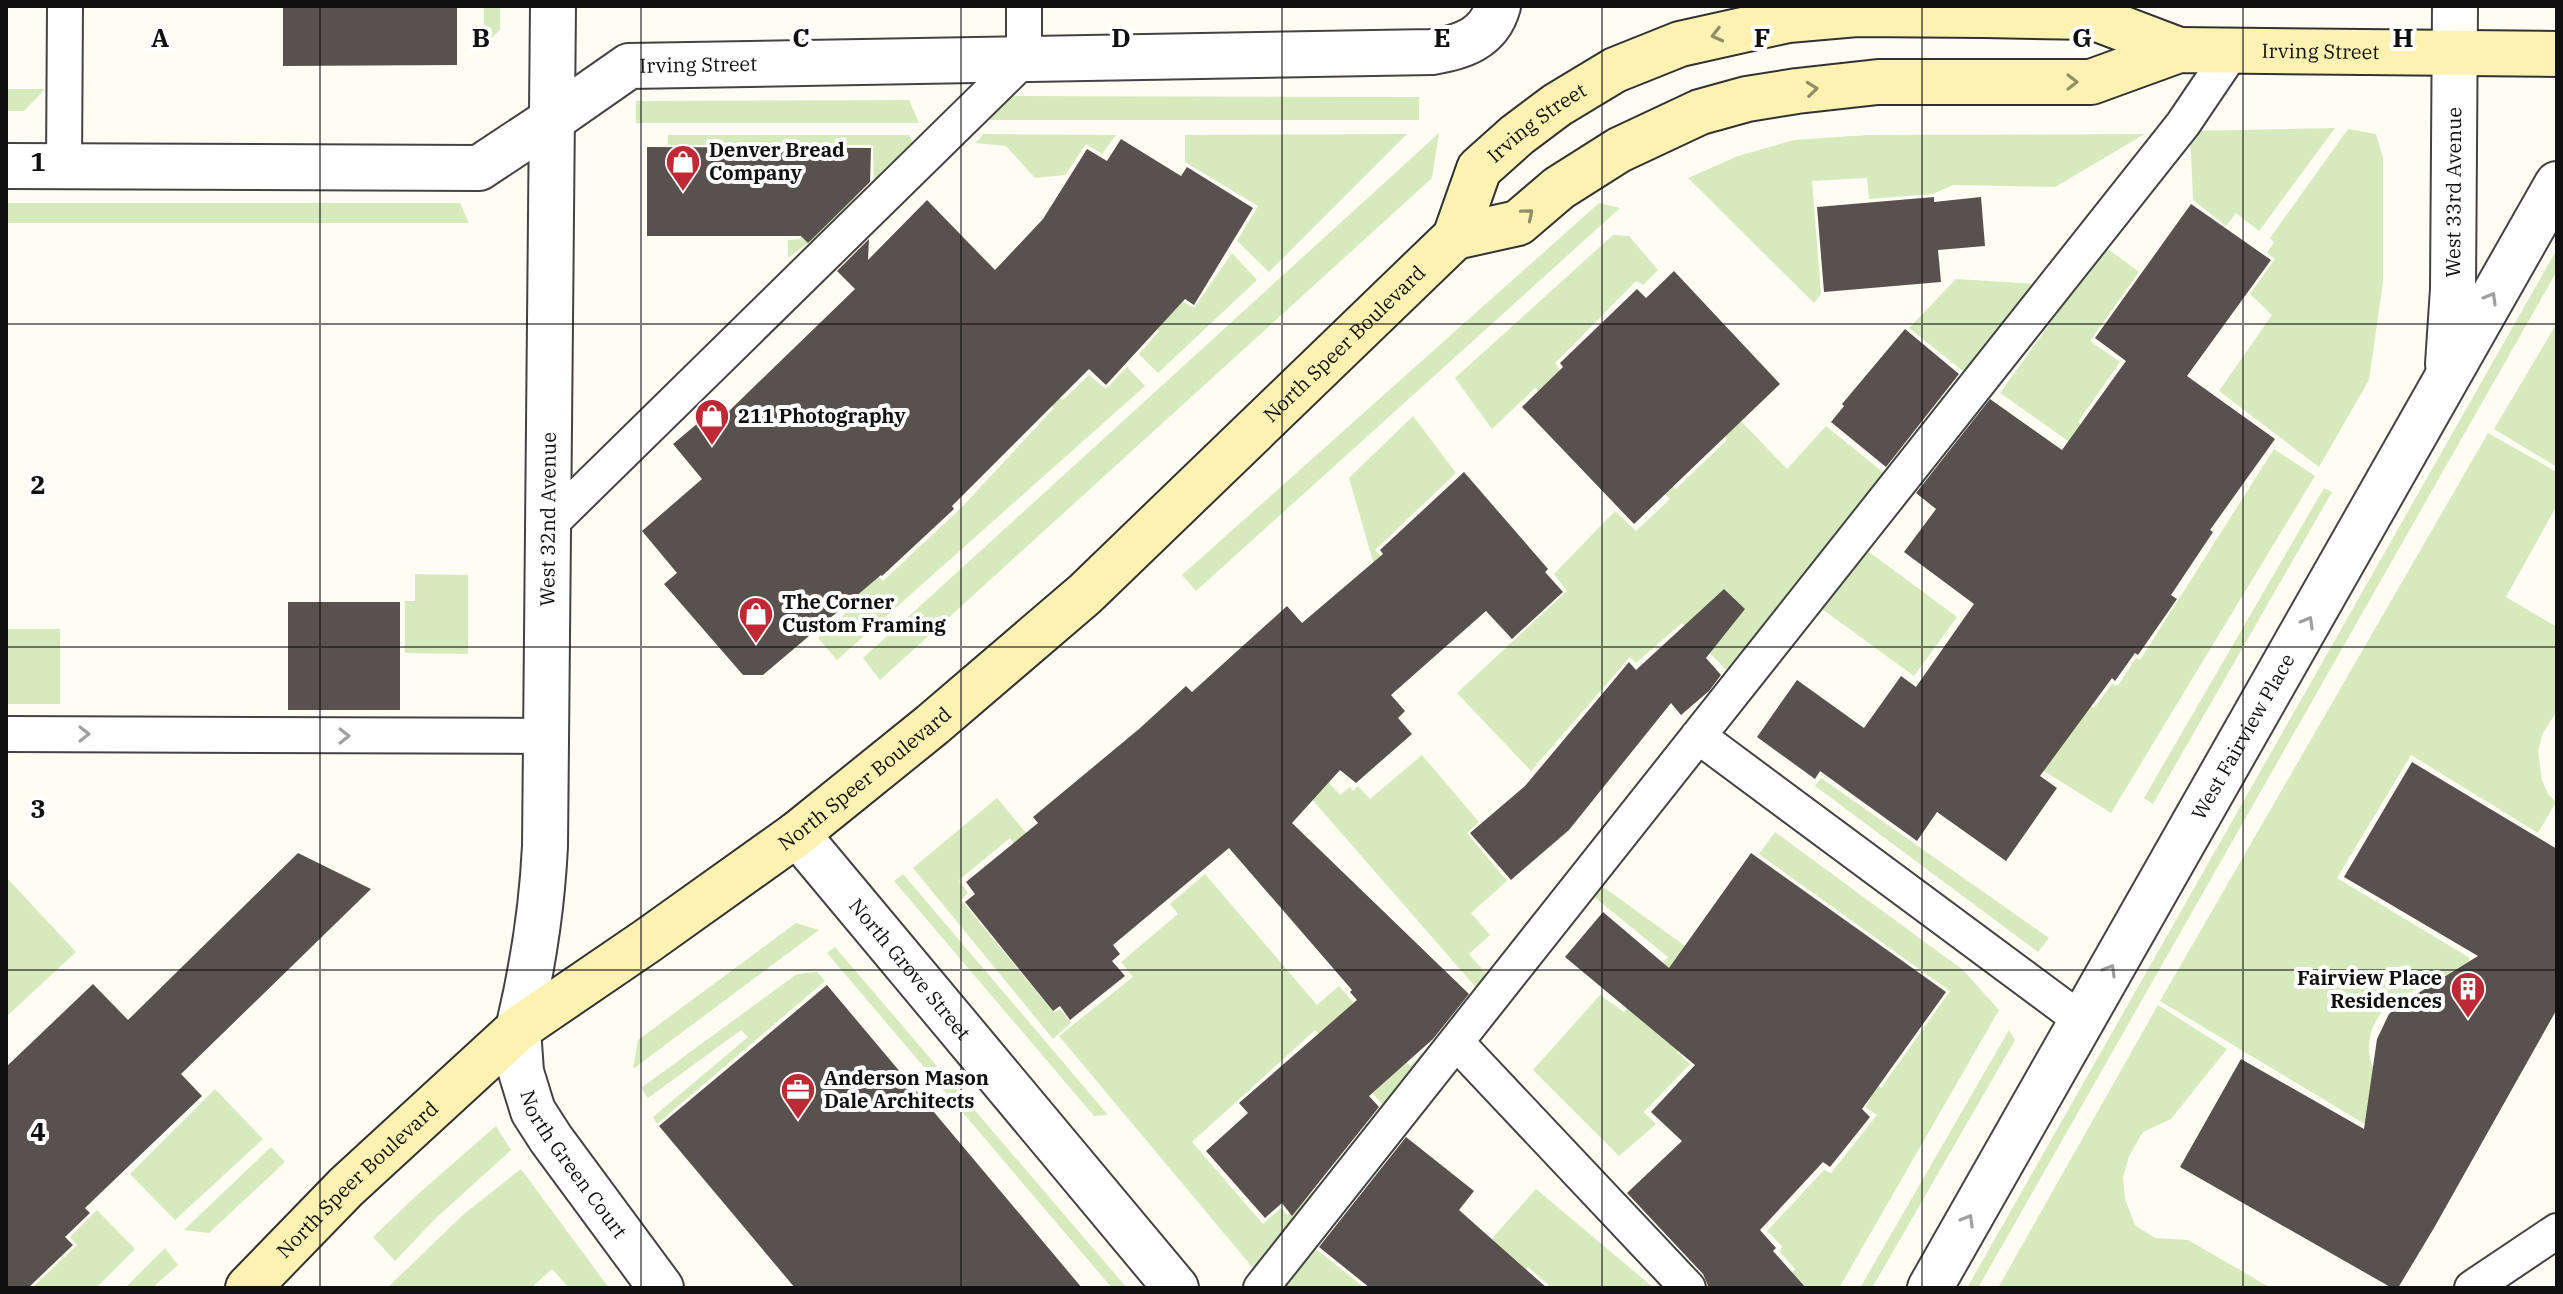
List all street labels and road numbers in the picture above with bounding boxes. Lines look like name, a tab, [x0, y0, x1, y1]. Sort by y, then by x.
street label: Irving Street	[2261, 37, 2380, 65]
street label: Irving Street	[639, 50, 758, 79]
street label: Irving Street	[1481, 76, 1591, 169]
street label: West 33rd Avenue	[2439, 107, 2467, 278]
street label: North Speer Boulevard	[1257, 259, 1431, 428]
street label: West 32nd Avenue	[533, 432, 562, 607]
street label: West Fairview Place	[2185, 648, 2301, 825]
street label: North Speer Boulevard	[772, 700, 957, 856]
street label: North Grove Street	[843, 892, 977, 1045]
street label: North Green Court	[514, 1087, 634, 1243]
street label: North Speer Boulevard	[270, 1095, 444, 1264]

